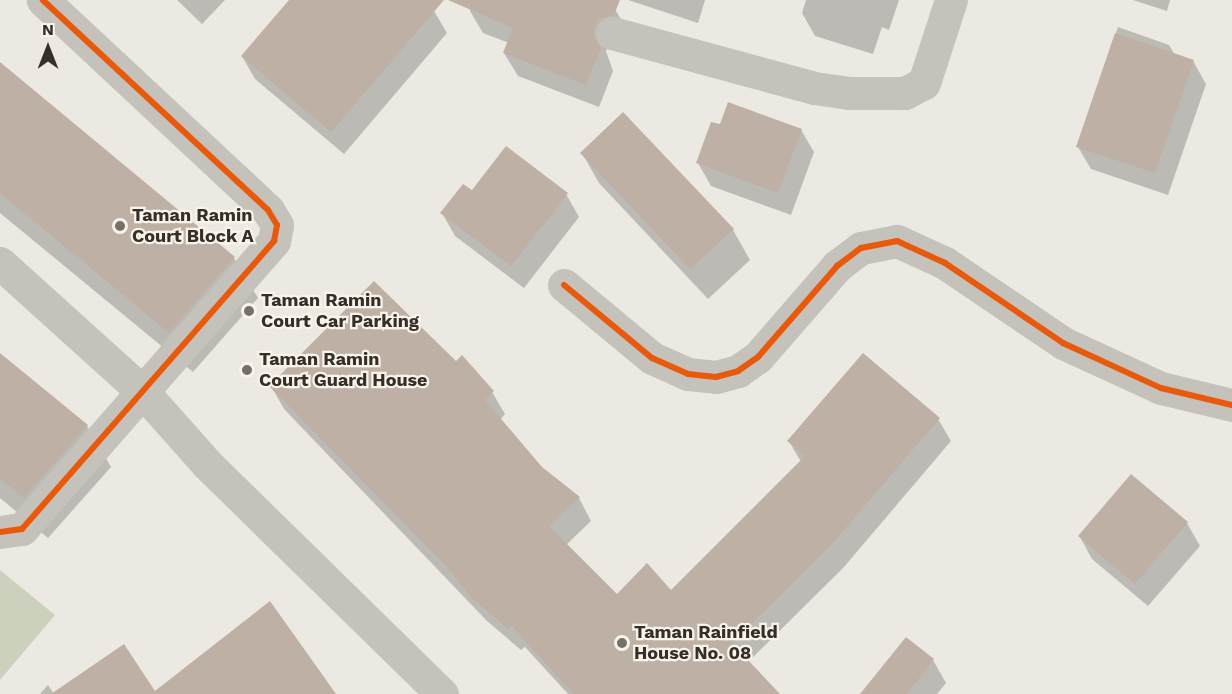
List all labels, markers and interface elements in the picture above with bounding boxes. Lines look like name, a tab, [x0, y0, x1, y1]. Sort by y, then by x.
north arrow	[18, 18, 78, 78]
text: N	[42, 20, 54, 39]
place label: Taman Ramin Court Block A	[132, 205, 254, 248]
marker: Taman Ramin Court Block A	[113, 219, 127, 233]
place label: Taman Ramin Court Car Parking	[261, 290, 419, 332]
marker: Taman Ramin Court Car Parking	[242, 304, 256, 318]
place label: Taman Ramin Court Guard House	[259, 349, 428, 392]
marker: Taman Ramin Court Guard House	[240, 363, 254, 377]
place label: Taman Rainfield House No. 08	[634, 622, 778, 664]
marker: Taman Rainfield House No. 08	[615, 636, 629, 650]

